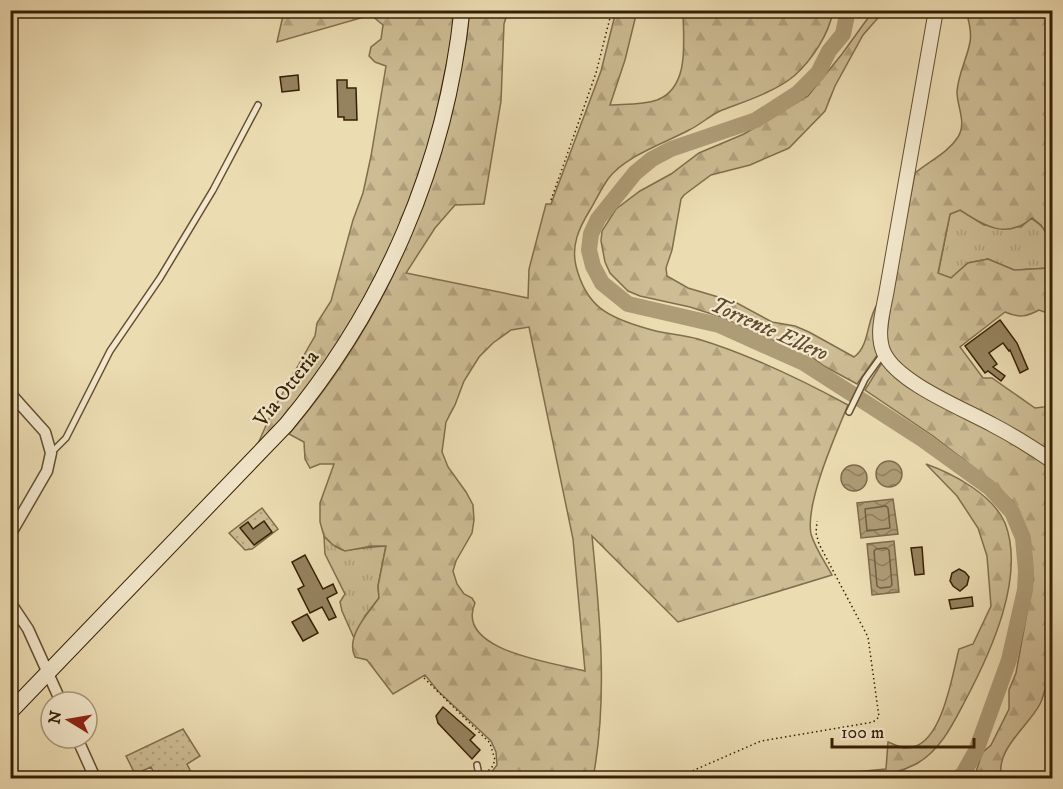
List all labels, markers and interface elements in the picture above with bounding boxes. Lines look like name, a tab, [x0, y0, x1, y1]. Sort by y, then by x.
water label: Torrente Ellero	[706, 291, 832, 367]
street label: Via Otteria	[248, 345, 325, 433]
north arrow	[39, 690, 99, 750]
text: N	[44, 709, 66, 726]
scale bar	[832, 711, 974, 749]
text: 100 m	[841, 722, 884, 744]

